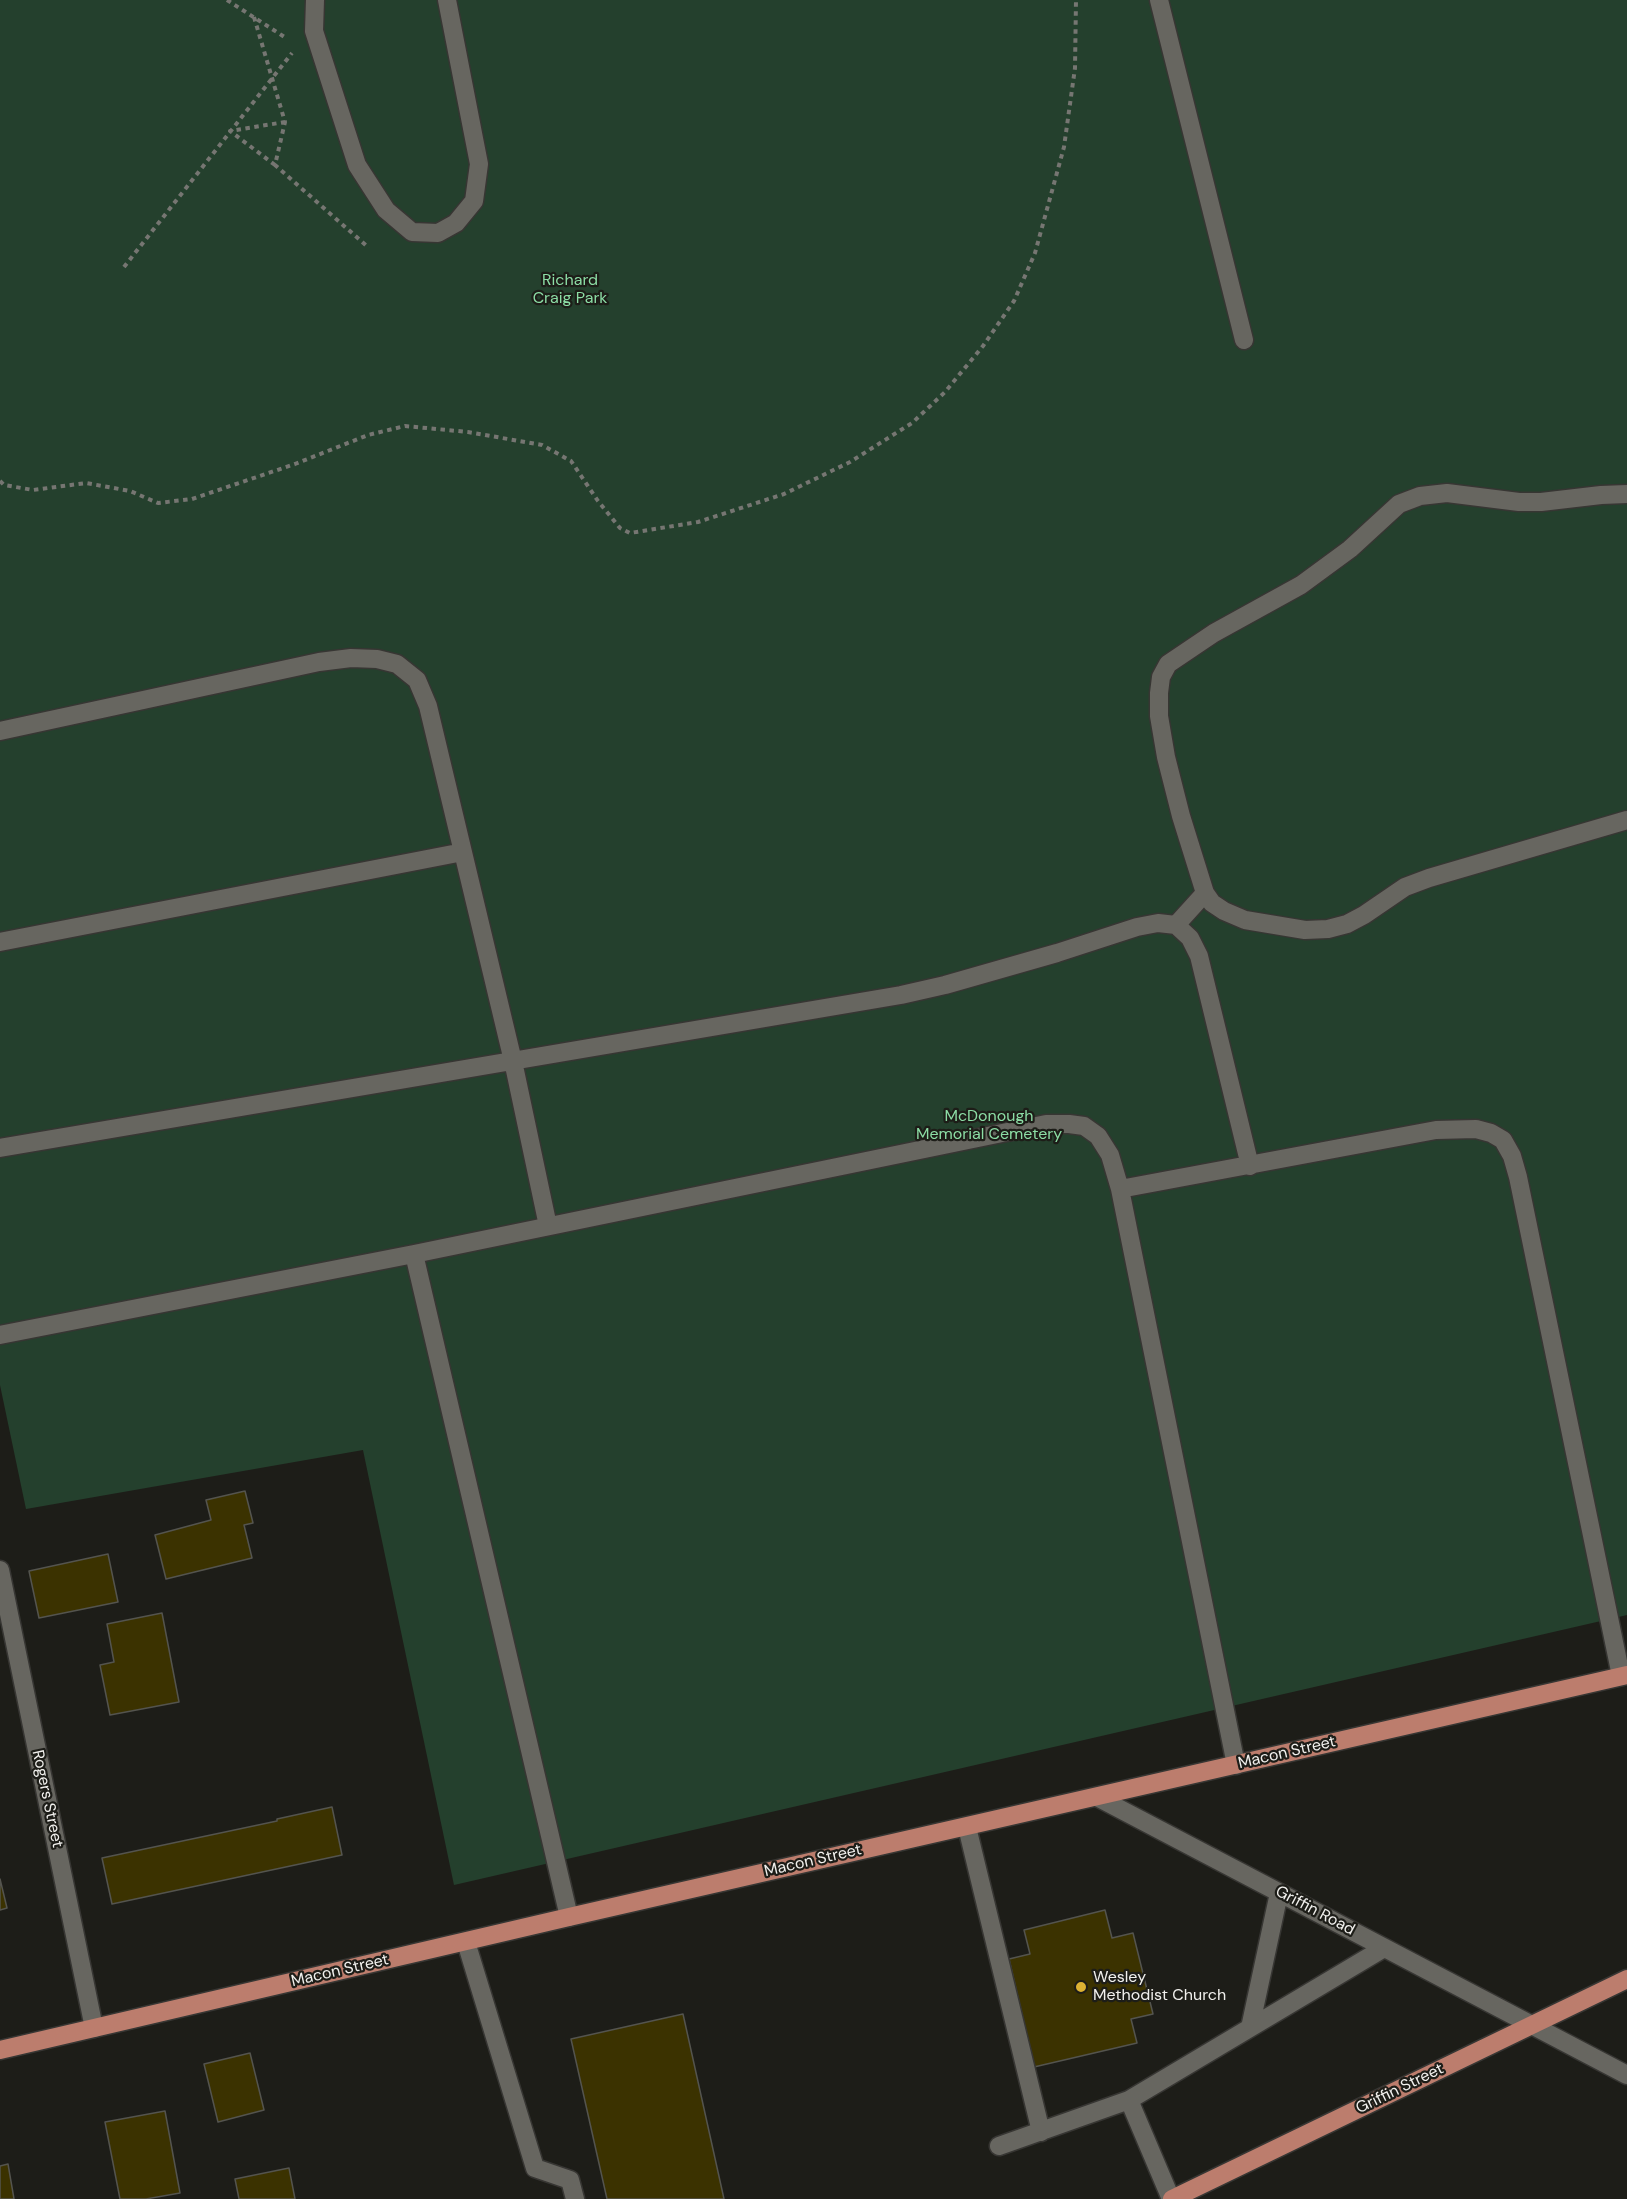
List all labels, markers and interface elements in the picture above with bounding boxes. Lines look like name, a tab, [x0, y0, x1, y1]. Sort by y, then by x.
park label: Richard Craig Park	[533, 271, 607, 309]
park label: McDonough Memorial Cemetery	[916, 1107, 1062, 1145]
street label: Macon Street	[1236, 1732, 1338, 1774]
street label: Rogers Street	[27, 1748, 67, 1850]
street label: Macon Street	[762, 1840, 864, 1882]
street label: Griffin Road	[1272, 1882, 1358, 1940]
street label: Macon Street	[289, 1950, 391, 1992]
place label: Wesley Methodist Church	[1093, 1968, 1226, 2006]
marker: Wesley Methodist Church	[1074, 1980, 1088, 1994]
street label: Griffin Street	[1353, 2060, 1447, 2118]

